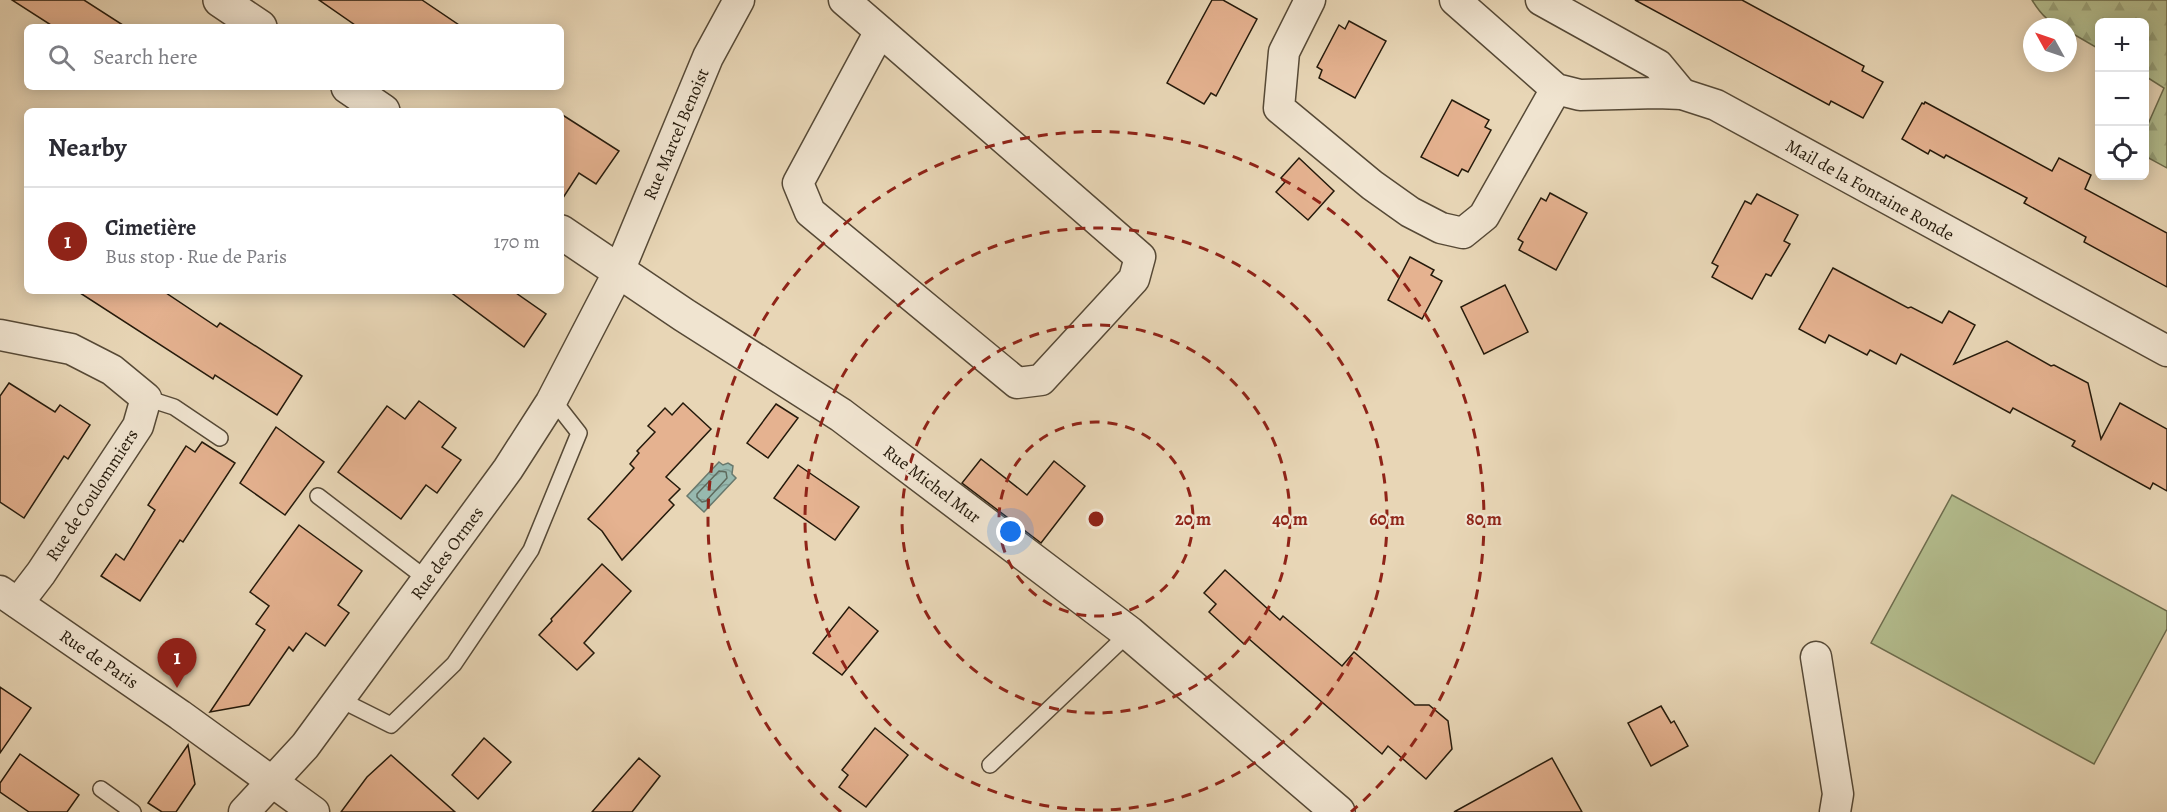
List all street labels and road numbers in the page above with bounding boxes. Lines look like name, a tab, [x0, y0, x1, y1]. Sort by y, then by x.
street label: Rue Marcel Benoist	[637, 64, 715, 204]
street label: Mail de la Fontaine Ronde	[1781, 134, 1959, 246]
street label: Rue de Coulommiers	[40, 424, 144, 566]
street label: Rue Michel Mur	[878, 439, 986, 529]
street label: Rue des Ormes	[405, 501, 489, 605]
street label: Rue de Paris	[55, 624, 143, 694]

